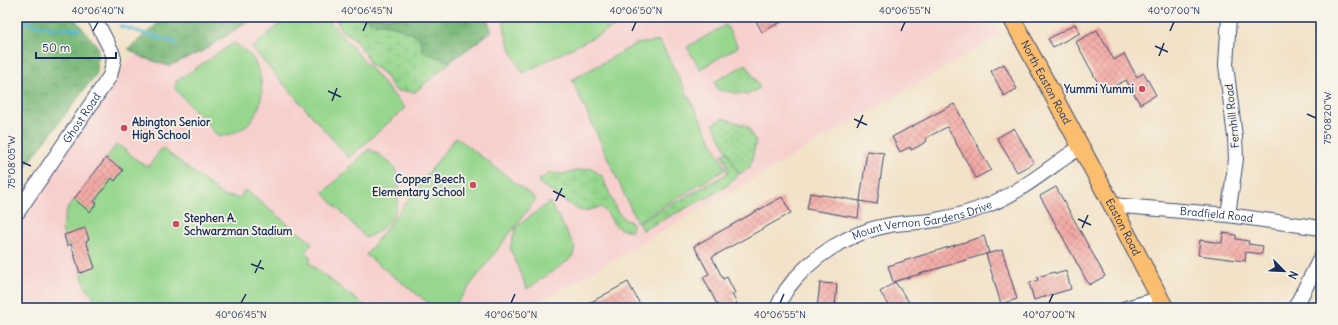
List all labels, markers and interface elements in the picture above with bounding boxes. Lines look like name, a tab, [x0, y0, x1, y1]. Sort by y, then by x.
text: 40°06'40"N	[72, 4, 124, 17]
text: 40°06'45"N	[341, 4, 393, 17]
text: 40°06'50"N	[610, 4, 662, 17]
text: 40°06'55"N	[879, 4, 931, 17]
text: 40°07'00"N	[1148, 4, 1200, 17]
scale bar	[36, 34, 116, 60]
street label: North Easton Road	[1018, 38, 1075, 127]
text: 50 m	[42, 40, 71, 55]
place label: Yummi Yummi	[1063, 82, 1134, 96]
street label: Fernhill Road	[1222, 83, 1242, 149]
marker: Yummi Yummi	[1137, 84, 1147, 94]
street label: Ghost Road	[60, 90, 104, 146]
text: 75°08'20"W	[1321, 92, 1334, 144]
place label: Abington Senior High School	[132, 115, 211, 143]
marker: Abington Senior High School	[119, 123, 129, 133]
text: 75°08'05"W	[5, 135, 18, 189]
place label: Copper Beech Elementary School	[372, 172, 466, 200]
marker: Copper Beech Elementary School	[468, 180, 478, 190]
street label: Easton Road	[1103, 196, 1144, 258]
street label: Mount Vernon Gardens Drive	[850, 197, 994, 243]
street label: Bradfield Road	[1179, 204, 1255, 226]
place label: Stephen A. Schwarzman Stadium	[184, 211, 293, 238]
marker: Stephen A. Schwarzman Stadium	[171, 219, 181, 229]
north arrow	[1264, 251, 1304, 291]
text: N	[1285, 269, 1301, 281]
text: 40°06'45"N	[215, 308, 267, 321]
text: 40°06'50"N	[485, 308, 537, 321]
text: 40°06'55"N	[754, 308, 806, 321]
text: 40°07'00"N	[1023, 308, 1075, 321]

